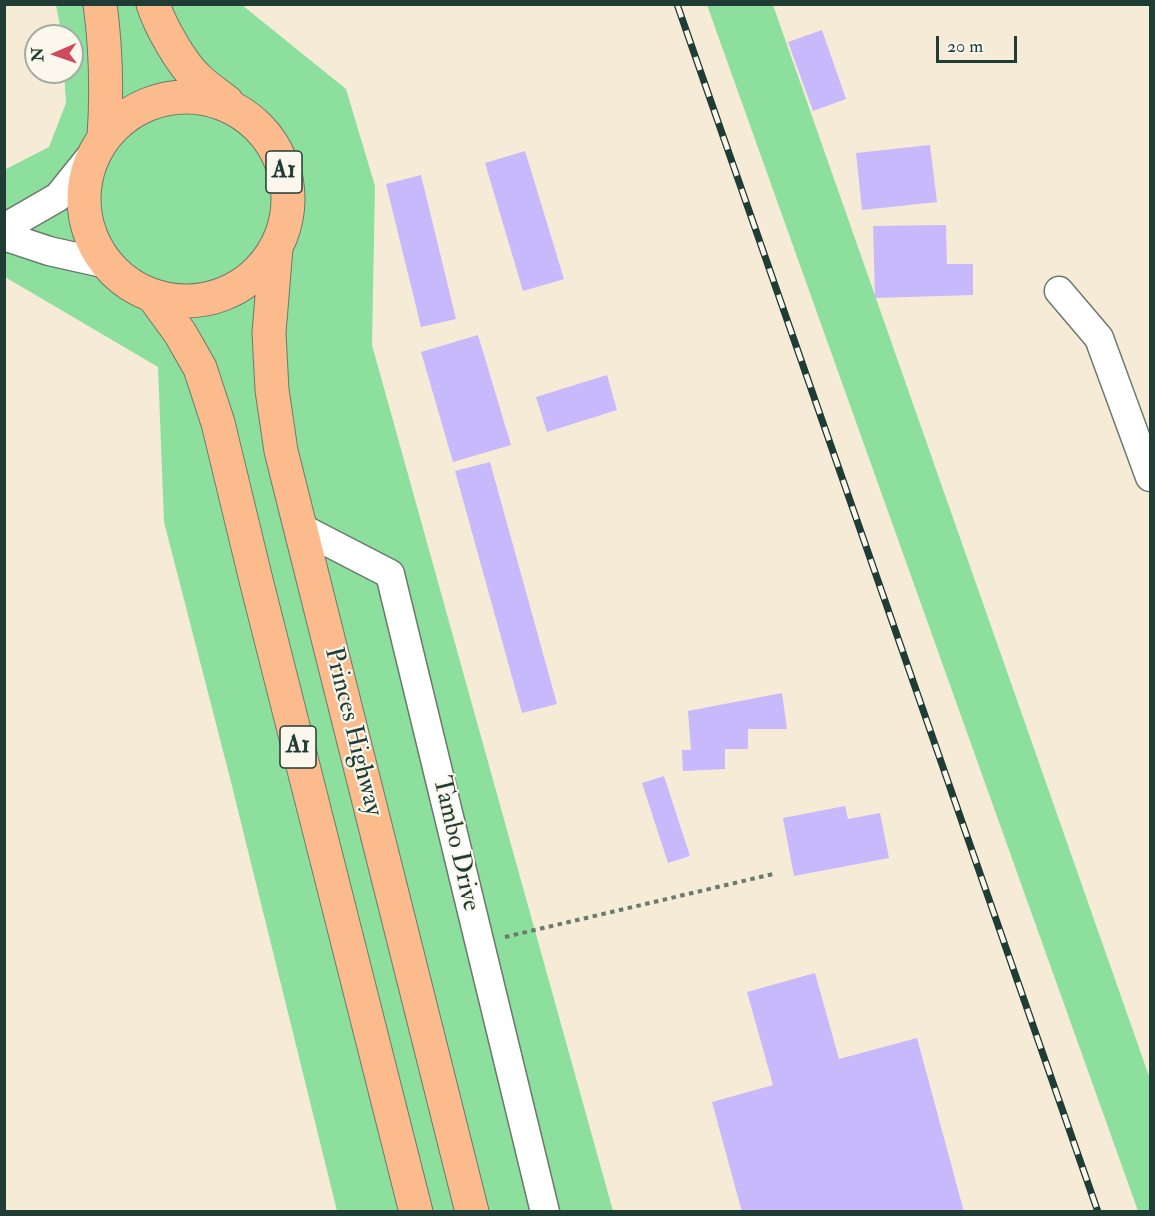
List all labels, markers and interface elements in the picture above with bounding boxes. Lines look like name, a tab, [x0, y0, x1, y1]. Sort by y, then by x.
north arrow	[24, 24, 84, 84]
scale bar	[939, 24, 1020, 62]
text: 20 m	[947, 35, 983, 58]
text: N	[28, 47, 48, 62]
road number: A1	[266, 151, 302, 193]
street label: Princes Highway	[316, 644, 388, 820]
road number: A1	[280, 726, 316, 768]
street label: Tambo Drive	[424, 774, 486, 914]

